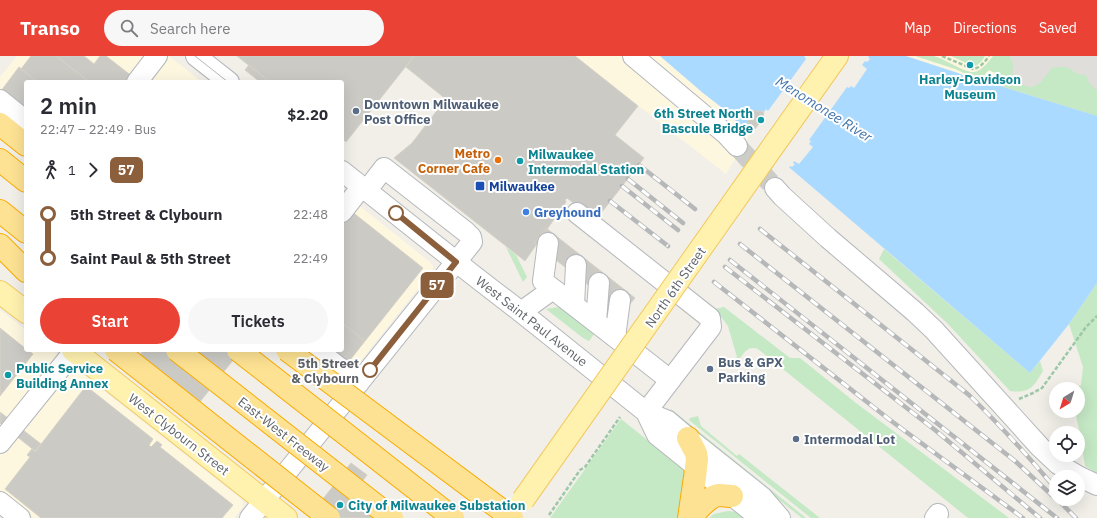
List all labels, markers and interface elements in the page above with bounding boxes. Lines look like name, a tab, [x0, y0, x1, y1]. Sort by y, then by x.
search box	[104, 10, 384, 46]
text: Transo	[20, 16, 80, 40]
icon: search	[118, 17, 140, 39]
text: Search here	[150, 19, 231, 38]
text: Map	[904, 19, 931, 37]
text: Directions	[953, 19, 1017, 37]
text: Saved	[1039, 19, 1077, 37]
marker: Harley-Davidson Museum	[965, 60, 975, 70]
place label: Harley-Davidson Museum	[919, 71, 1021, 103]
water label: Menomonee River	[772, 72, 876, 146]
text: 2 min	[40, 91, 97, 120]
place label: Downtown Milwaukee Post Office	[364, 96, 499, 128]
text: $2.20	[287, 105, 328, 124]
place label: 6th Street North Bascule Bridge	[654, 105, 753, 137]
marker: Downtown Milwaukee Post Office	[351, 106, 361, 116]
marker: 6th Street North Bascule Bridge	[756, 115, 766, 125]
text: 22:47 – 22:49 · Bus	[40, 121, 156, 138]
place label: Metro Corner Cafe	[418, 145, 490, 177]
place label: Milwaukee Intermodal Station	[528, 146, 644, 178]
marker: Metro Corner Cafe	[493, 155, 503, 165]
marker: Milwaukee Intermodal Station	[515, 156, 525, 166]
icon: walk	[40, 159, 62, 181]
icon: forward	[82, 159, 104, 181]
text: 57	[118, 161, 135, 179]
text: 1	[68, 162, 76, 179]
place label: Milwaukee	[489, 178, 555, 195]
marker: Milwaukee	[474, 180, 486, 192]
place label: Greyhound	[534, 204, 601, 221]
text: 5th Street & Clybourn	[70, 205, 223, 224]
unlabelled marker	[388, 205, 404, 221]
text: 22:48	[293, 206, 328, 223]
marker: Greyhound	[521, 207, 531, 217]
street label: North 6th Street	[641, 244, 710, 331]
text: Saint Paul & 5th Street	[70, 249, 231, 268]
text: 22:49	[293, 250, 328, 267]
line badge: 57	[419, 272, 455, 298]
street label: West Saint Paul Avenue	[472, 272, 591, 370]
text: 57	[429, 276, 445, 294]
button: Start	[40, 298, 180, 344]
button: Tickets	[188, 298, 328, 344]
place label: Bus & GPX Parking	[718, 354, 783, 386]
place label: 5th Street & Clybourn	[291, 355, 359, 387]
place label: Public Service Building Annex	[16, 360, 109, 392]
marker: 5th Street & Clybourn	[362, 362, 378, 378]
marker: Bus & GPX Parking	[705, 364, 715, 374]
marker: Public Service Building Annex	[3, 370, 13, 380]
north arrow	[1049, 382, 1085, 418]
map controls	[1049, 382, 1085, 506]
street label: West Clybourn Street	[125, 390, 233, 479]
street label: East-West Freeway	[234, 393, 333, 476]
button: locate	[1049, 426, 1085, 462]
place label: Intermodal Lot	[804, 431, 895, 448]
marker: Intermodal Lot	[791, 434, 801, 444]
button: layers	[1049, 470, 1085, 506]
place label: City of Milwaukee Substation	[348, 497, 525, 514]
marker: City of Milwaukee Substation	[335, 500, 345, 510]

